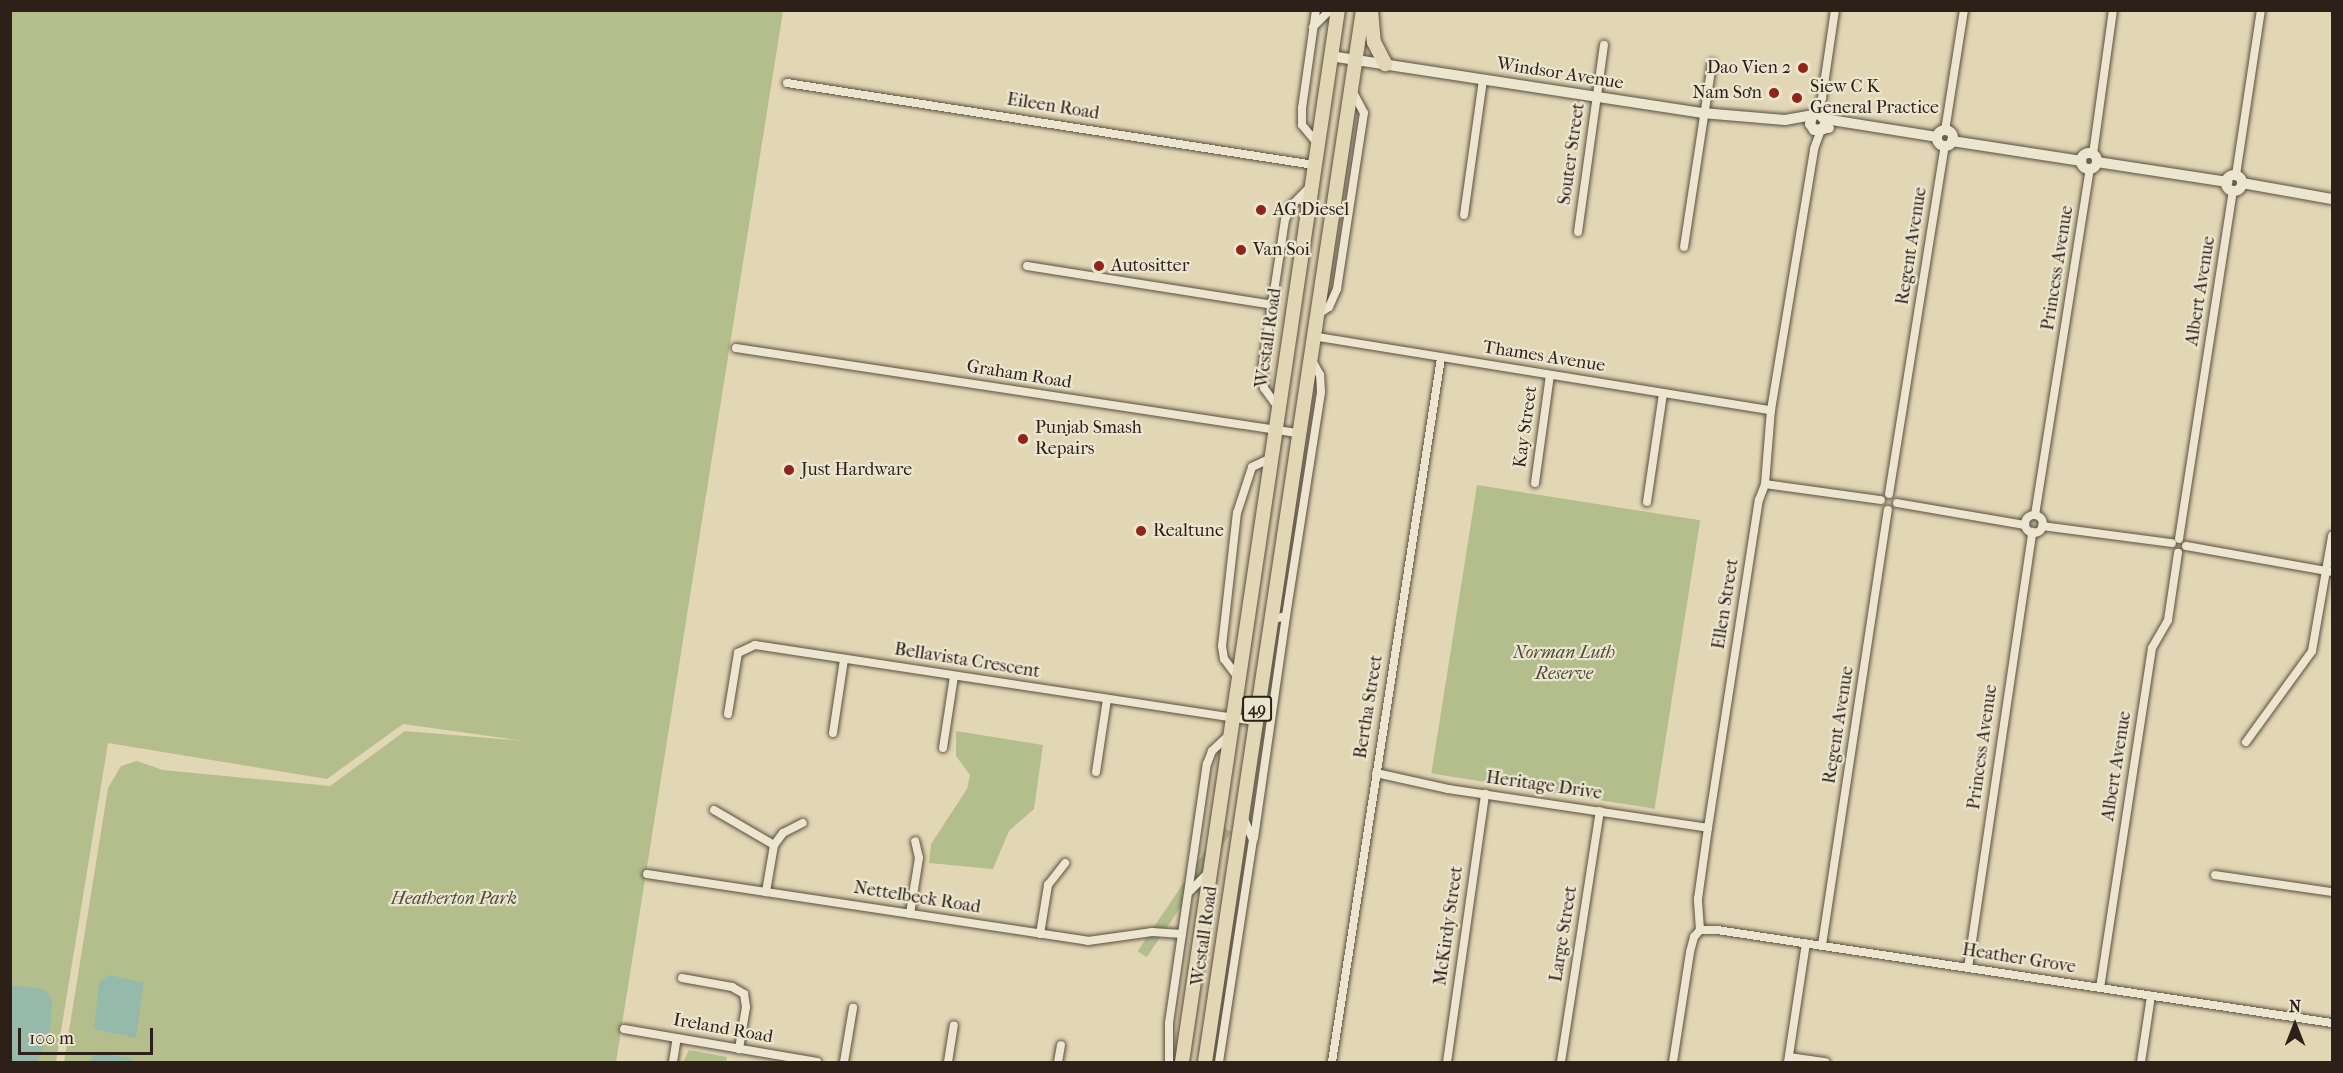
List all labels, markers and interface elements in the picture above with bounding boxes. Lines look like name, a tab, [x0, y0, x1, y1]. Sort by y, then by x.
street label: Windsor Avenue	[1495, 53, 1625, 95]
place label: Dao Vien 2	[1707, 57, 1791, 79]
marker: Dao Vien 2	[1796, 61, 1810, 75]
place label: Siew C K General Practice	[1810, 77, 1939, 119]
place label: Nam Sơn	[1692, 82, 1762, 104]
marker: Nam Sơn	[1767, 86, 1781, 100]
street label: Eileen Road	[1005, 89, 1101, 125]
marker: Siew C K General Practice	[1788, 89, 1806, 107]
street label: Souter Street	[1554, 102, 1590, 206]
street label: Regent Avenue	[1892, 186, 1932, 306]
place label: AG Diesel	[1273, 199, 1349, 221]
marker: AG Diesel	[1254, 203, 1268, 217]
street label: Princess Avenue	[2037, 204, 2079, 332]
street label: Albert Avenue	[2182, 234, 2220, 348]
place label: Van Soi	[1253, 239, 1310, 261]
marker: Van Soi	[1234, 243, 1248, 257]
place label: Autositter	[1111, 255, 1189, 277]
marker: Autositter	[1092, 259, 1106, 273]
street label: Westall Road	[1251, 287, 1287, 389]
street label: Thames Avenue	[1481, 337, 1607, 377]
street label: Graham Road	[965, 356, 1073, 394]
street label: Kay Street	[1510, 385, 1542, 469]
place label: Punjab Smash Repairs	[1035, 418, 1142, 460]
marker: Punjab Smash Repairs	[1016, 432, 1030, 446]
place label: Just Hardware	[801, 459, 912, 481]
marker: Just Hardware	[782, 463, 796, 477]
place label: Realtune	[1153, 520, 1224, 542]
marker: Realtune	[1134, 524, 1148, 538]
street label: Ellen Street	[1708, 557, 1744, 651]
street label: Bellavista Crescent	[893, 639, 1041, 683]
park label: Norman Luth Reserve	[1513, 643, 1615, 686]
street label: Bertha Street	[1350, 654, 1388, 760]
street label: Regent Avenue	[1819, 665, 1859, 785]
street label: Princess Avenue	[1964, 683, 2002, 811]
road number: 49	[1242, 696, 1272, 722]
street label: Albert Avenue	[2098, 709, 2136, 823]
street label: Heritage Drive	[1485, 767, 1603, 805]
street label: McKirdy Street	[1430, 865, 1468, 987]
street label: Nettelbeck Road	[852, 877, 982, 919]
street label: Westall Road	[1187, 885, 1223, 987]
street label: Large Street	[1546, 885, 1582, 983]
park label: Heatherton Park	[391, 888, 517, 910]
street label: Heather Grove	[1961, 939, 2077, 979]
north arrow	[2265, 995, 2325, 1055]
text: N	[2289, 997, 2301, 1016]
street label: Ireland Road	[671, 1010, 775, 1048]
scale bar	[21, 1016, 156, 1054]
text: 100 m	[29, 1028, 74, 1049]

